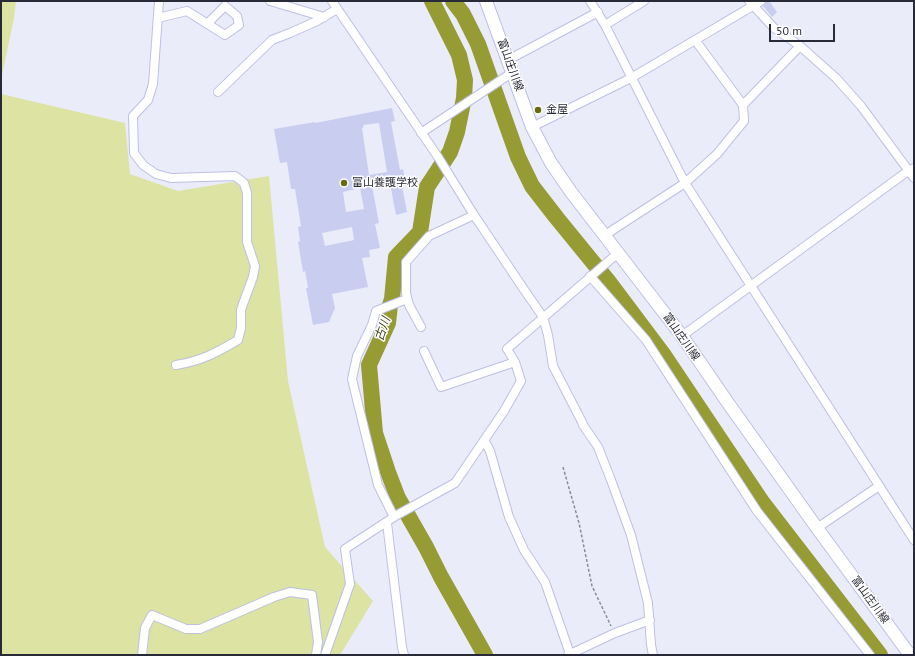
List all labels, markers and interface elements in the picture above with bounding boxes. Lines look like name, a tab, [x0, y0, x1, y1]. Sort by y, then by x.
scale bar	[771, 16, 837, 42]
text: 50 m	[776, 23, 802, 38]
street label: 富山庄川線	[494, 37, 526, 93]
place label: 金屋	[546, 103, 568, 117]
marker: 金屋	[533, 105, 543, 115]
place label: 富山養護学校	[352, 176, 418, 190]
marker: 富山養護学校	[339, 178, 349, 188]
street label: 富山庄川線	[660, 311, 702, 363]
water label: 古川	[372, 315, 394, 343]
street label: 富山庄川線	[848, 574, 892, 626]

